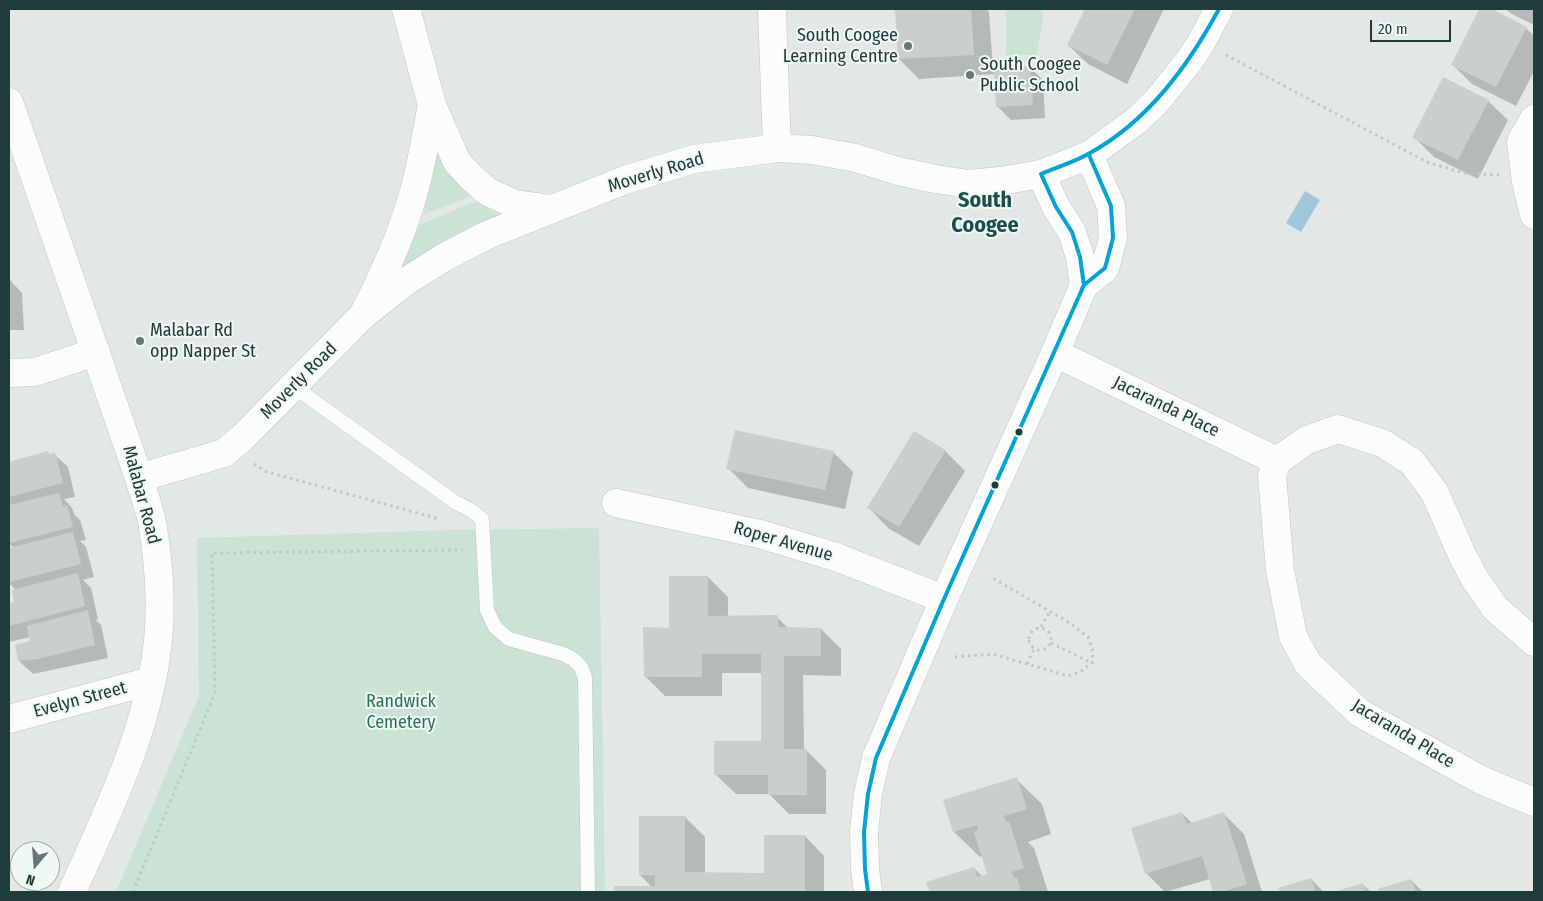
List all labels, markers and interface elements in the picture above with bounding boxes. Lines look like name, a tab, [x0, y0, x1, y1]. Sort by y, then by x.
scale bar	[1373, 10, 1454, 42]
text: 20 m	[1378, 20, 1408, 38]
place label: South Coogee Learning Centre	[783, 25, 898, 68]
marker: South Coogee Learning Centre	[902, 40, 914, 52]
place label: South Coogee Public School	[980, 54, 1081, 96]
marker: South Coogee Public School	[964, 69, 976, 81]
street label: Moverly Road	[605, 148, 707, 198]
district label: South Coogee	[951, 188, 1019, 240]
place label: Malabar Rd opp Napper St	[150, 320, 256, 362]
marker: Malabar Rd opp Napper St	[134, 335, 146, 347]
street label: Moverly Road	[256, 338, 342, 424]
street label: Jacaranda Place	[1109, 372, 1223, 442]
unlabelled marker	[1014, 427, 1024, 437]
street label: Malabar Road	[118, 443, 164, 547]
unlabelled marker	[990, 480, 1000, 490]
street label: Roper Avenue	[731, 518, 835, 566]
street label: Evelyn Street	[31, 677, 129, 723]
park label: Randwick Cemetery	[366, 691, 436, 734]
street label: Jacaranda Place	[1348, 695, 1458, 773]
north arrow	[10, 841, 60, 891]
text: N	[24, 870, 37, 889]

